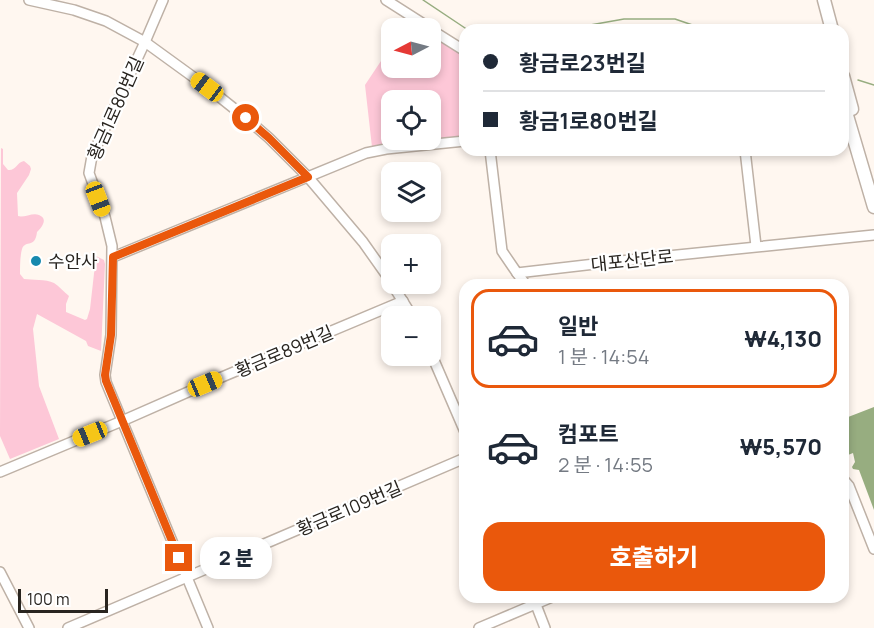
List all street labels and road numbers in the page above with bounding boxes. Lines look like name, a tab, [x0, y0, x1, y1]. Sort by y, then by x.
street label: 황금1로80번길	[81, 52, 149, 164]
street label: 대포산단로	[590, 244, 674, 276]
street label: 황금로89번길	[231, 320, 337, 382]
street label: 황금로109번길	[293, 475, 405, 541]

